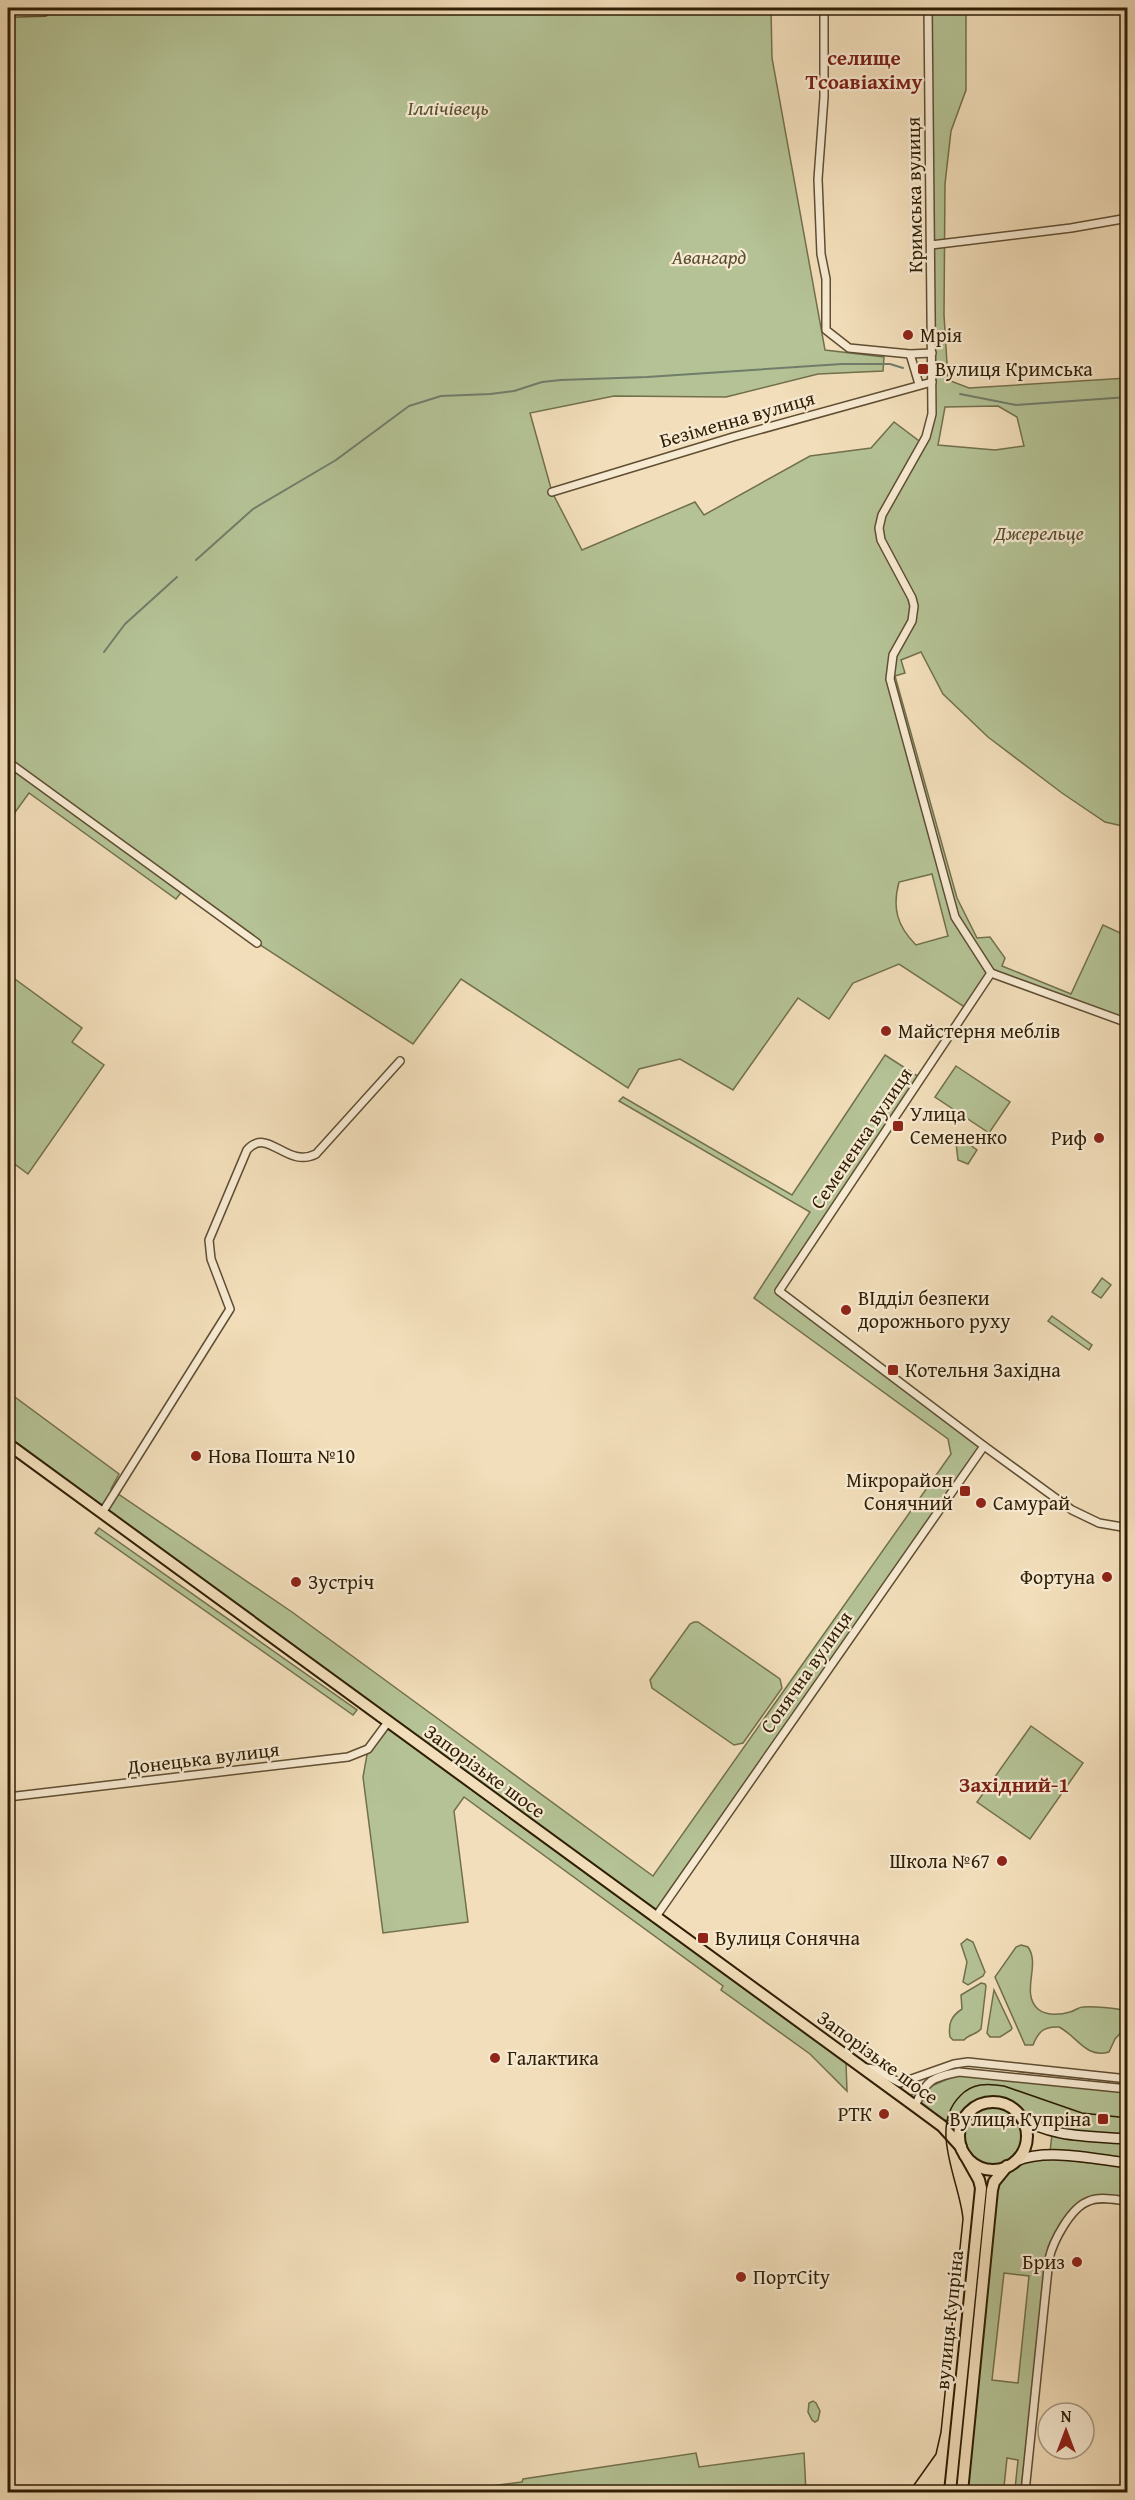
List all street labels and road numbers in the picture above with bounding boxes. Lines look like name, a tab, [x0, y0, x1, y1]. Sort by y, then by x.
street label: Кримська вулиця	[898, 117, 929, 273]
street label: Безіменна вулиця	[656, 383, 818, 455]
street label: Семененка вулиця	[802, 1061, 919, 1214]
street label: Сонячна вулиця	[753, 1605, 859, 1739]
street label: Запорізьке шосе	[419, 1717, 552, 1825]
street label: Донецька вулиця	[124, 1734, 281, 1781]
street label: Запорізьке шосе	[812, 2003, 945, 2111]
street label: вулиця Купріна	[927, 2248, 970, 2391]

